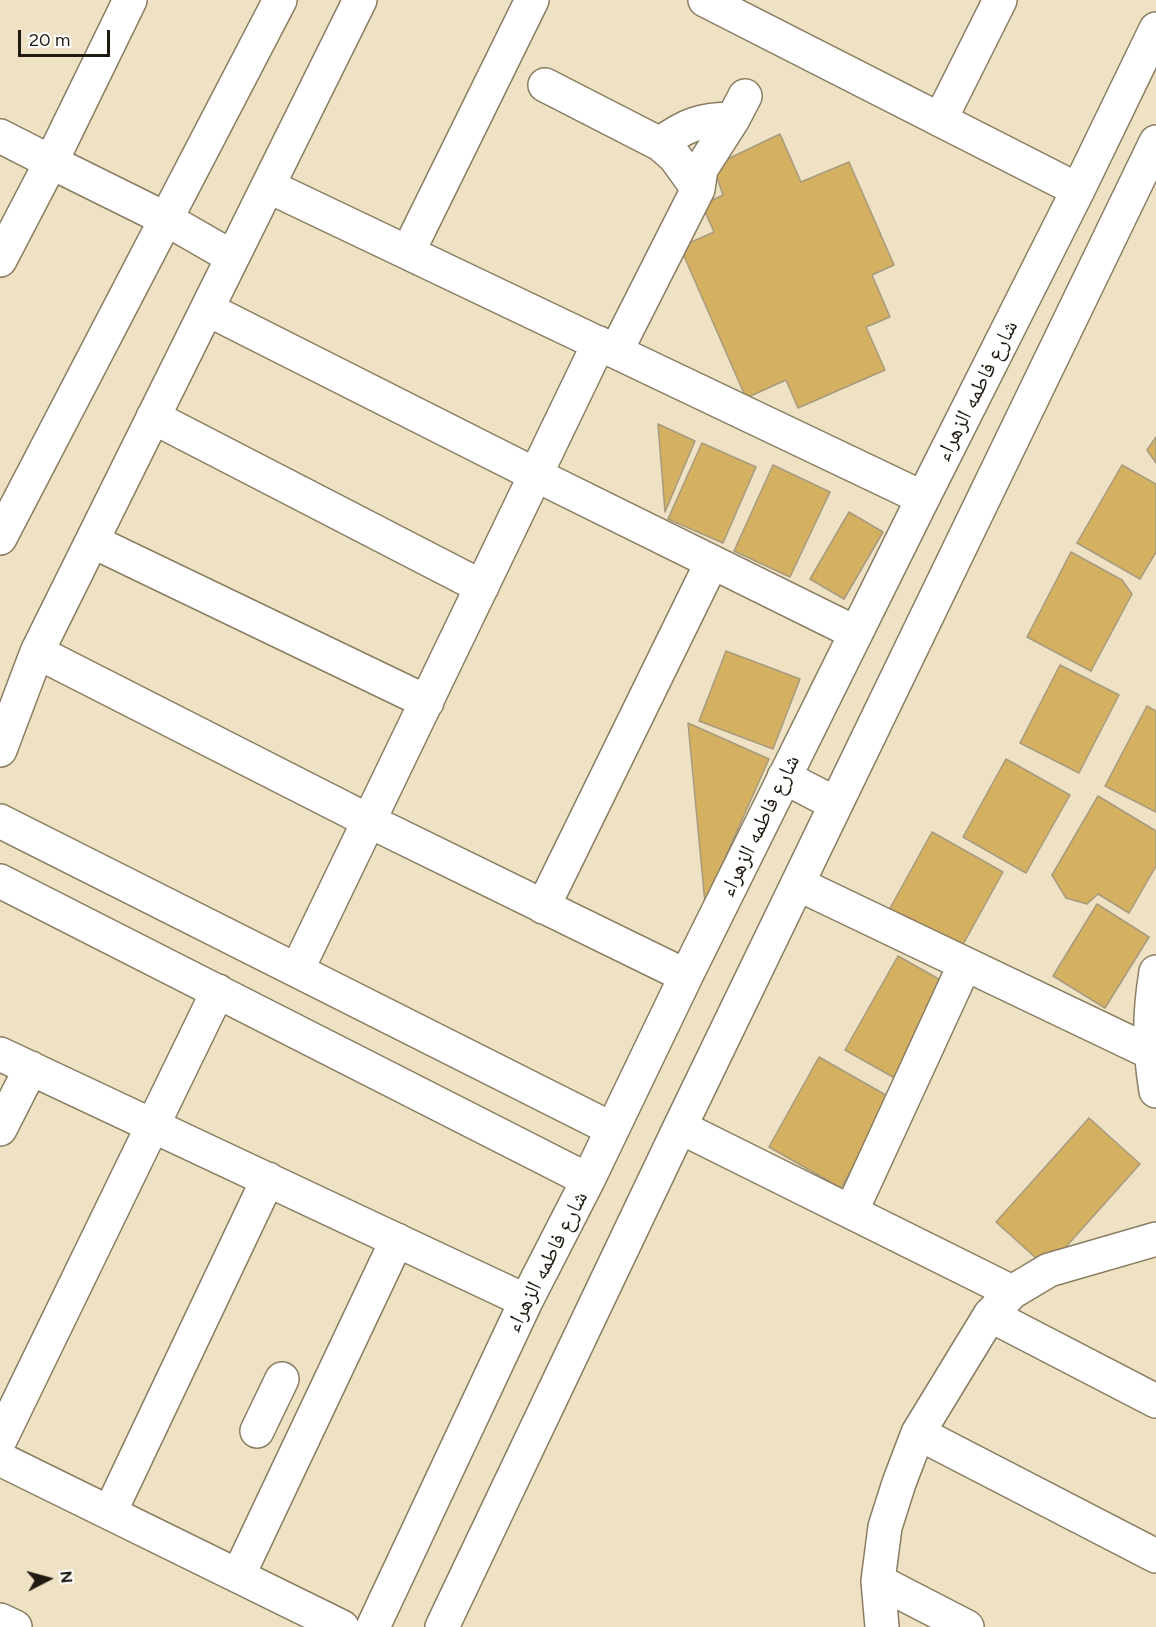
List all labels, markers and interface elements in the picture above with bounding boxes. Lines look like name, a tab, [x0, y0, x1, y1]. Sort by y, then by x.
scale bar	[21, 18, 112, 56]
text: 20 m	[29, 29, 70, 51]
street label: شارع فاطمه الزهراء	[930, 316, 1024, 466]
street label: شارع فاطمه الزهراء	[714, 751, 806, 901]
street label: شارع فاطمه الزهراء	[500, 1187, 594, 1337]
north arrow	[18, 1549, 78, 1609]
text: N	[56, 1570, 76, 1584]

